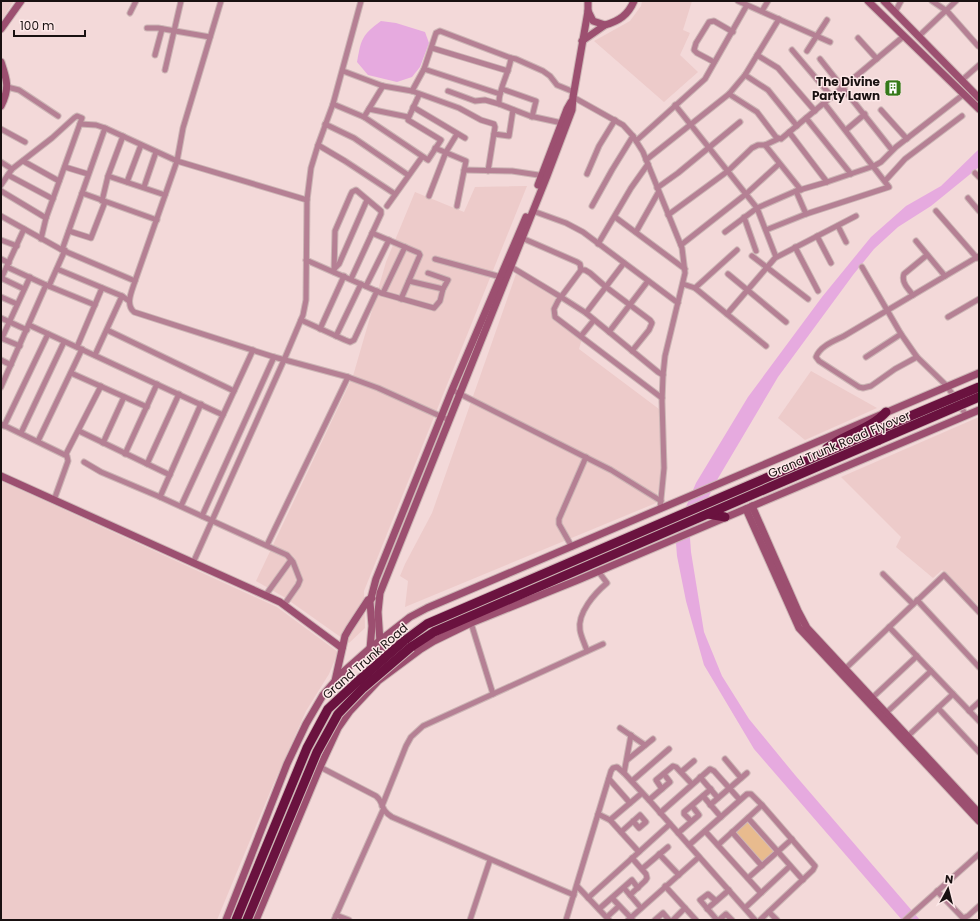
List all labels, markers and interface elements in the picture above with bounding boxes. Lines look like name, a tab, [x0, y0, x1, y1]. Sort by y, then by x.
scale bar	[14, 12, 85, 38]
text: 100 m	[20, 17, 54, 34]
place label: The Divine Party Lawn	[812, 73, 881, 104]
building icon: The Divine Party Lawn	[883, 78, 903, 98]
street label: Grand Trunk Road Flyover	[765, 406, 913, 482]
street label: Grand Trunk Road	[319, 619, 411, 703]
north arrow	[928, 869, 968, 909]
text: N	[944, 871, 954, 888]

